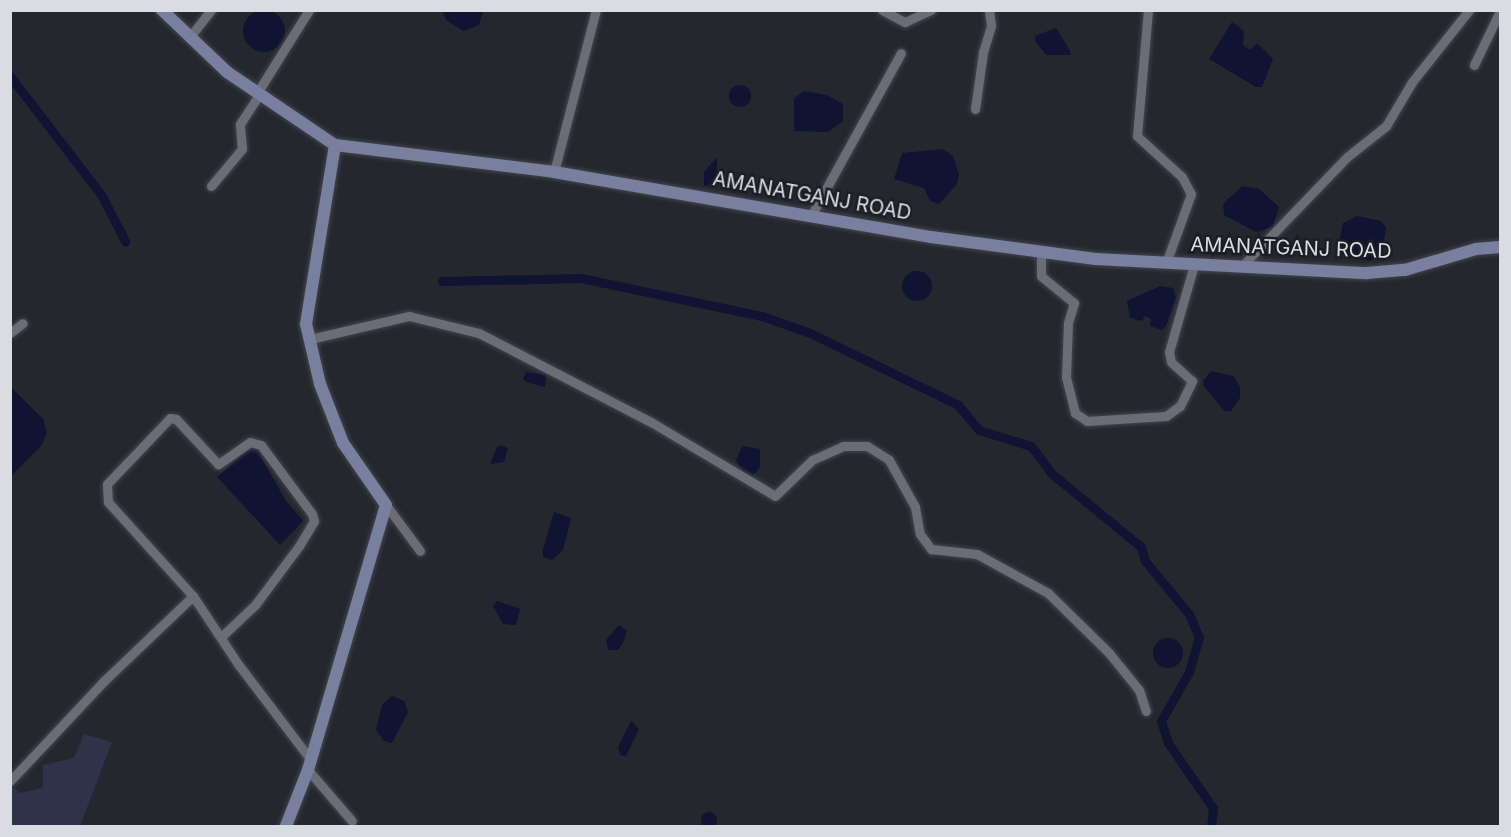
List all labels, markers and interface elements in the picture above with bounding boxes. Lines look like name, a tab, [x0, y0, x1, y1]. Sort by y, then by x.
street label: AMANATGANJ ROAD	[711, 167, 913, 225]
street label: AMANATGANJ ROAD	[1190, 232, 1392, 264]

